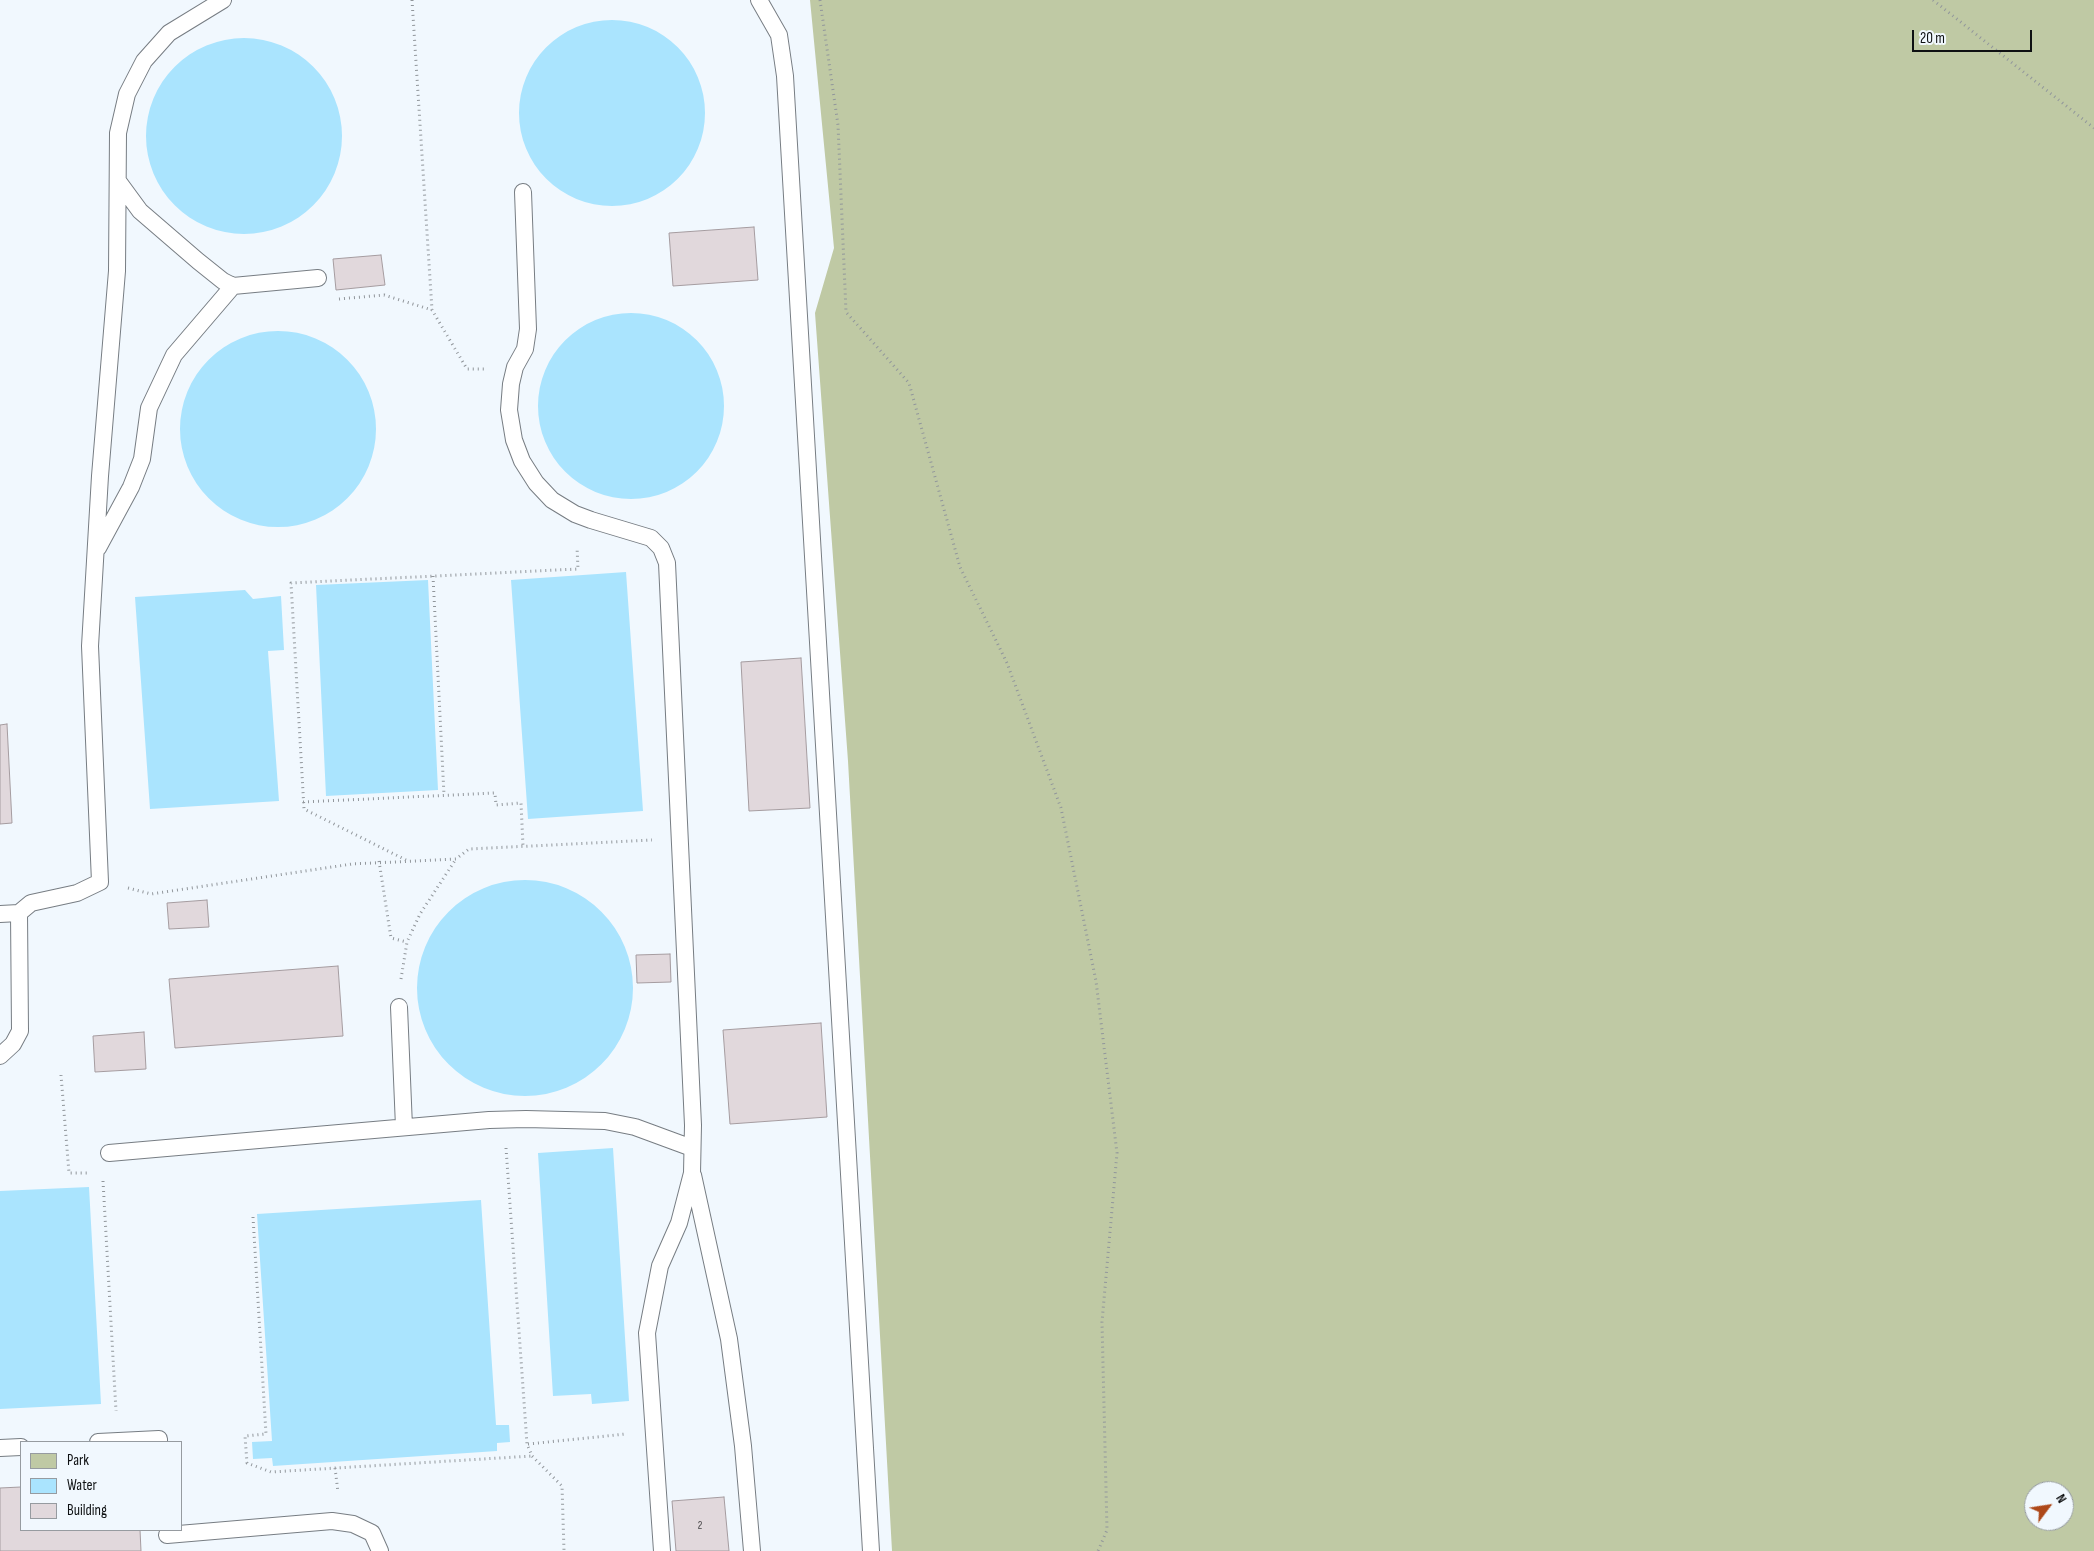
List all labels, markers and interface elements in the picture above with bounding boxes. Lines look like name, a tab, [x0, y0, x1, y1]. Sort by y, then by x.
scale bar	[1914, 20, 2034, 52]
text: 20 m	[1920, 29, 1945, 48]
legend	[20, 1441, 182, 1531]
text: Park	[67, 1451, 89, 1470]
text: Water	[67, 1476, 97, 1495]
north arrow	[2024, 1481, 2074, 1531]
text: N	[2052, 1491, 2071, 1506]
text: Building	[67, 1501, 107, 1520]
house number: 2	[698, 1519, 702, 1533]

